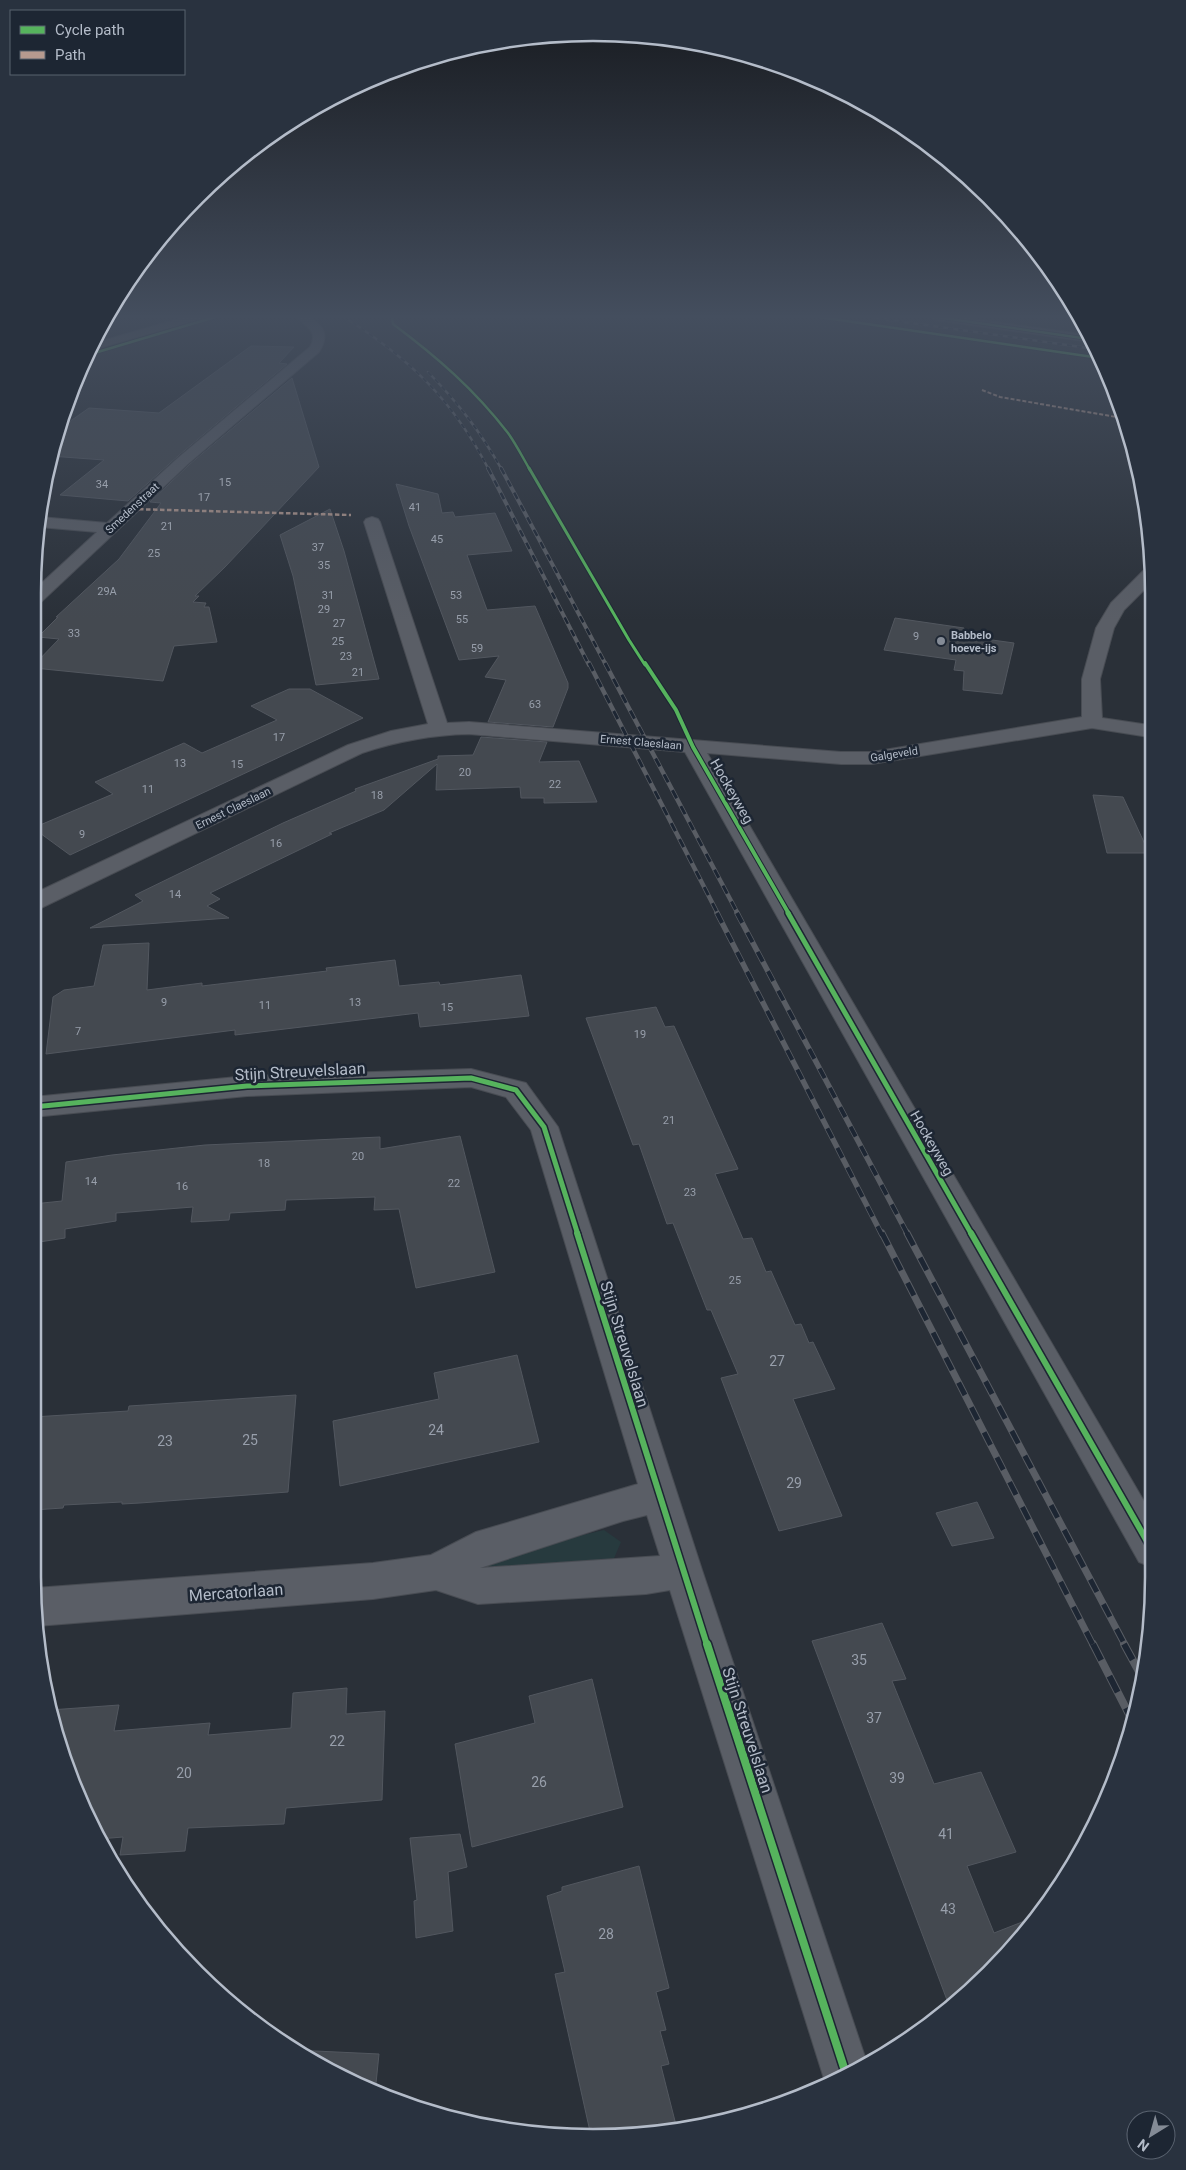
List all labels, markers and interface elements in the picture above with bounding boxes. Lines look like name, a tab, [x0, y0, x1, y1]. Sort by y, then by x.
legend	[10, 10, 185, 75]
text: Cycle path	[55, 21, 125, 39]
text: Path	[55, 46, 86, 64]
house number: 15	[219, 476, 231, 489]
house number: 34	[96, 478, 108, 491]
street label: Smedenstraat	[103, 480, 162, 536]
house number: 17	[198, 491, 210, 504]
house number: 41	[409, 501, 421, 514]
house number: 21	[161, 520, 173, 533]
house number: 45	[431, 533, 443, 546]
house number: 37	[312, 541, 324, 554]
house number: 25	[148, 547, 160, 560]
house number: 35	[318, 559, 330, 572]
house number: 29A	[97, 585, 118, 598]
house number: 31	[322, 589, 334, 602]
house number: 53	[450, 589, 462, 602]
house number: 29	[318, 603, 330, 616]
house number: 55	[456, 613, 468, 626]
house number: 27	[333, 617, 345, 630]
house number: 33	[68, 627, 80, 640]
place label: Babbelo hoeve-ijs	[951, 629, 997, 655]
house number: 9	[913, 630, 919, 643]
house number: 25	[332, 635, 344, 648]
marker: Babbelo hoeve-ijs	[935, 635, 947, 647]
house number: 59	[471, 642, 483, 655]
house number: 23	[340, 650, 352, 663]
house number: 21	[352, 666, 364, 679]
house number: 63	[529, 698, 541, 711]
house number: 17	[273, 731, 285, 744]
street label: Ernest Claeslaan	[600, 732, 682, 753]
street label: Galgeveld	[869, 744, 919, 765]
street label: Hockeyweg	[707, 756, 757, 826]
house number: 13	[174, 757, 186, 770]
house number: 15	[231, 758, 243, 771]
house number: 20	[459, 766, 471, 779]
house number: 22	[549, 778, 561, 791]
house number: 11	[142, 783, 154, 796]
street label: Ernest Claeslaan	[194, 785, 273, 832]
house number: 18	[371, 789, 383, 802]
house number: 9	[79, 828, 85, 841]
house number: 16	[270, 837, 282, 850]
house number: 14	[169, 888, 181, 901]
house number: 9	[161, 996, 167, 1009]
house number: 13	[349, 996, 361, 1009]
house number: 11	[259, 999, 271, 1012]
house number: 15	[441, 1001, 453, 1014]
house number: 7	[75, 1025, 81, 1038]
house number: 19	[634, 1028, 646, 1041]
street label: Stijn Streuvelslaan	[234, 1059, 366, 1084]
street label: Hockeyweg	[907, 1108, 957, 1178]
house number: 21	[663, 1114, 675, 1127]
house number: 20	[352, 1150, 364, 1163]
house number: 18	[258, 1157, 270, 1170]
house number: 14	[85, 1175, 97, 1188]
house number: 22	[448, 1177, 460, 1190]
house number: 16	[176, 1180, 188, 1193]
house number: 23	[684, 1186, 696, 1199]
house number: 25	[729, 1274, 741, 1287]
street label: Stijn Streuvelslaan	[596, 1279, 653, 1410]
house number: 27	[769, 1353, 785, 1369]
house number: 24	[428, 1422, 444, 1438]
house number: 25	[242, 1432, 258, 1448]
house number: 23	[157, 1433, 173, 1449]
house number: 29	[786, 1475, 802, 1491]
street label: Mercatorlaan	[188, 1580, 284, 1605]
house number: 35	[851, 1652, 867, 1668]
street label: Stijn Streuvelslaan	[718, 1665, 777, 1795]
house number: 37	[866, 1710, 882, 1726]
house number: 22	[329, 1733, 345, 1749]
house number: 20	[176, 1765, 192, 1781]
house number: 39	[889, 1770, 905, 1786]
house number: 26	[531, 1774, 547, 1790]
house number: 41	[938, 1826, 954, 1842]
house number: 43	[940, 1901, 956, 1917]
house number: 28	[598, 1926, 614, 1942]
north arrow	[1126, 2110, 1176, 2160]
text: N	[1134, 2136, 1152, 2155]

